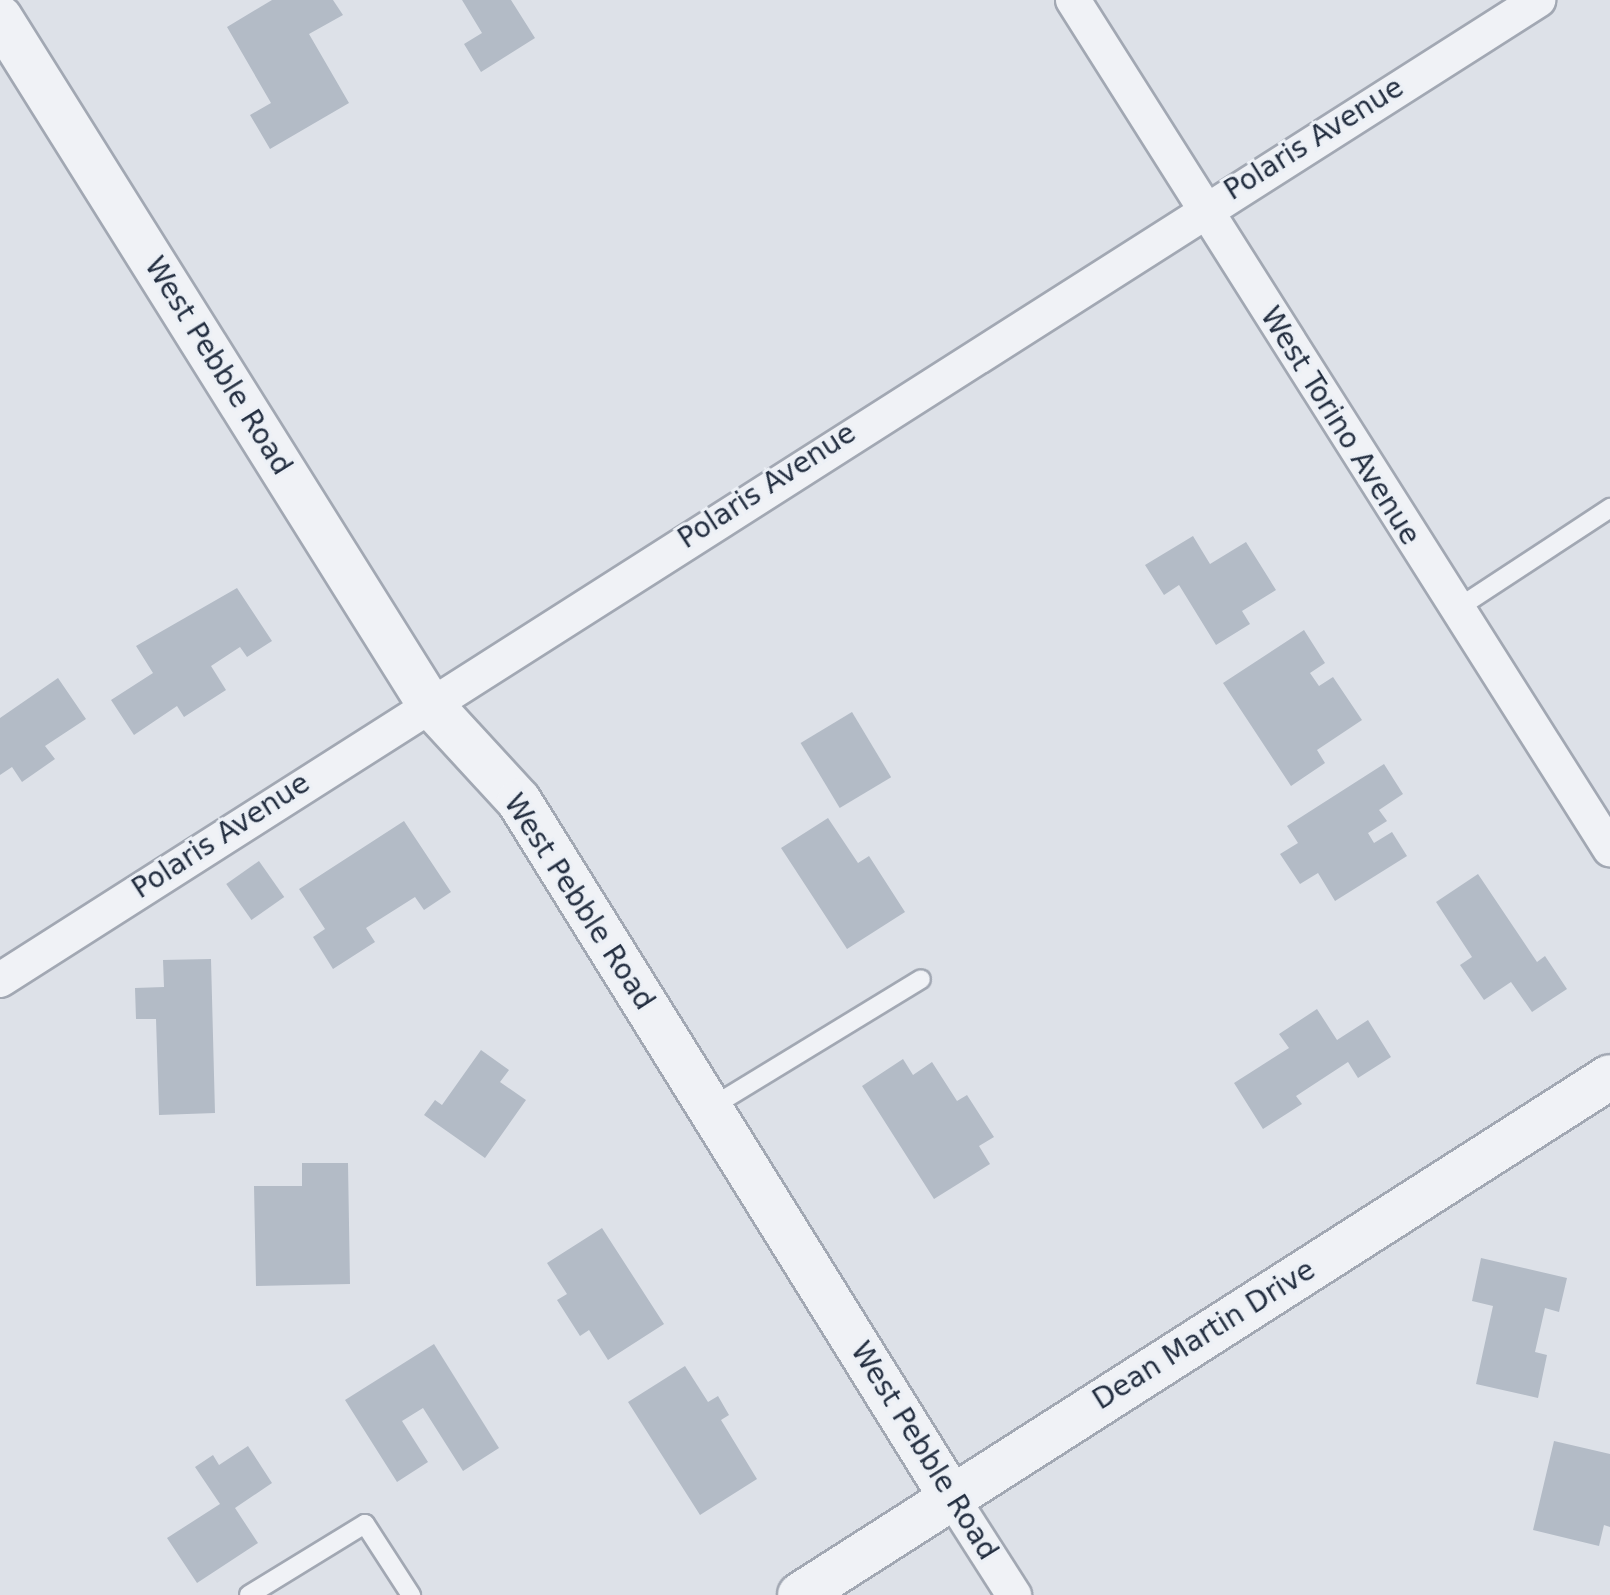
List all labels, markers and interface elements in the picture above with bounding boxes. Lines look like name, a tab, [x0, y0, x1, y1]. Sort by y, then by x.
street label: Polaris Avenue	[1218, 70, 1410, 208]
street label: West Pebble Road	[137, 251, 299, 481]
street label: West Torino Avenue	[1253, 301, 1427, 551]
street label: Polaris Avenue	[672, 416, 862, 556]
street label: Polaris Avenue	[126, 766, 316, 906]
street label: West Pebble Road	[497, 788, 661, 1016]
street label: Dean Martin Drive	[1087, 1253, 1321, 1417]
street label: West Pebble Road	[843, 1336, 1005, 1566]

